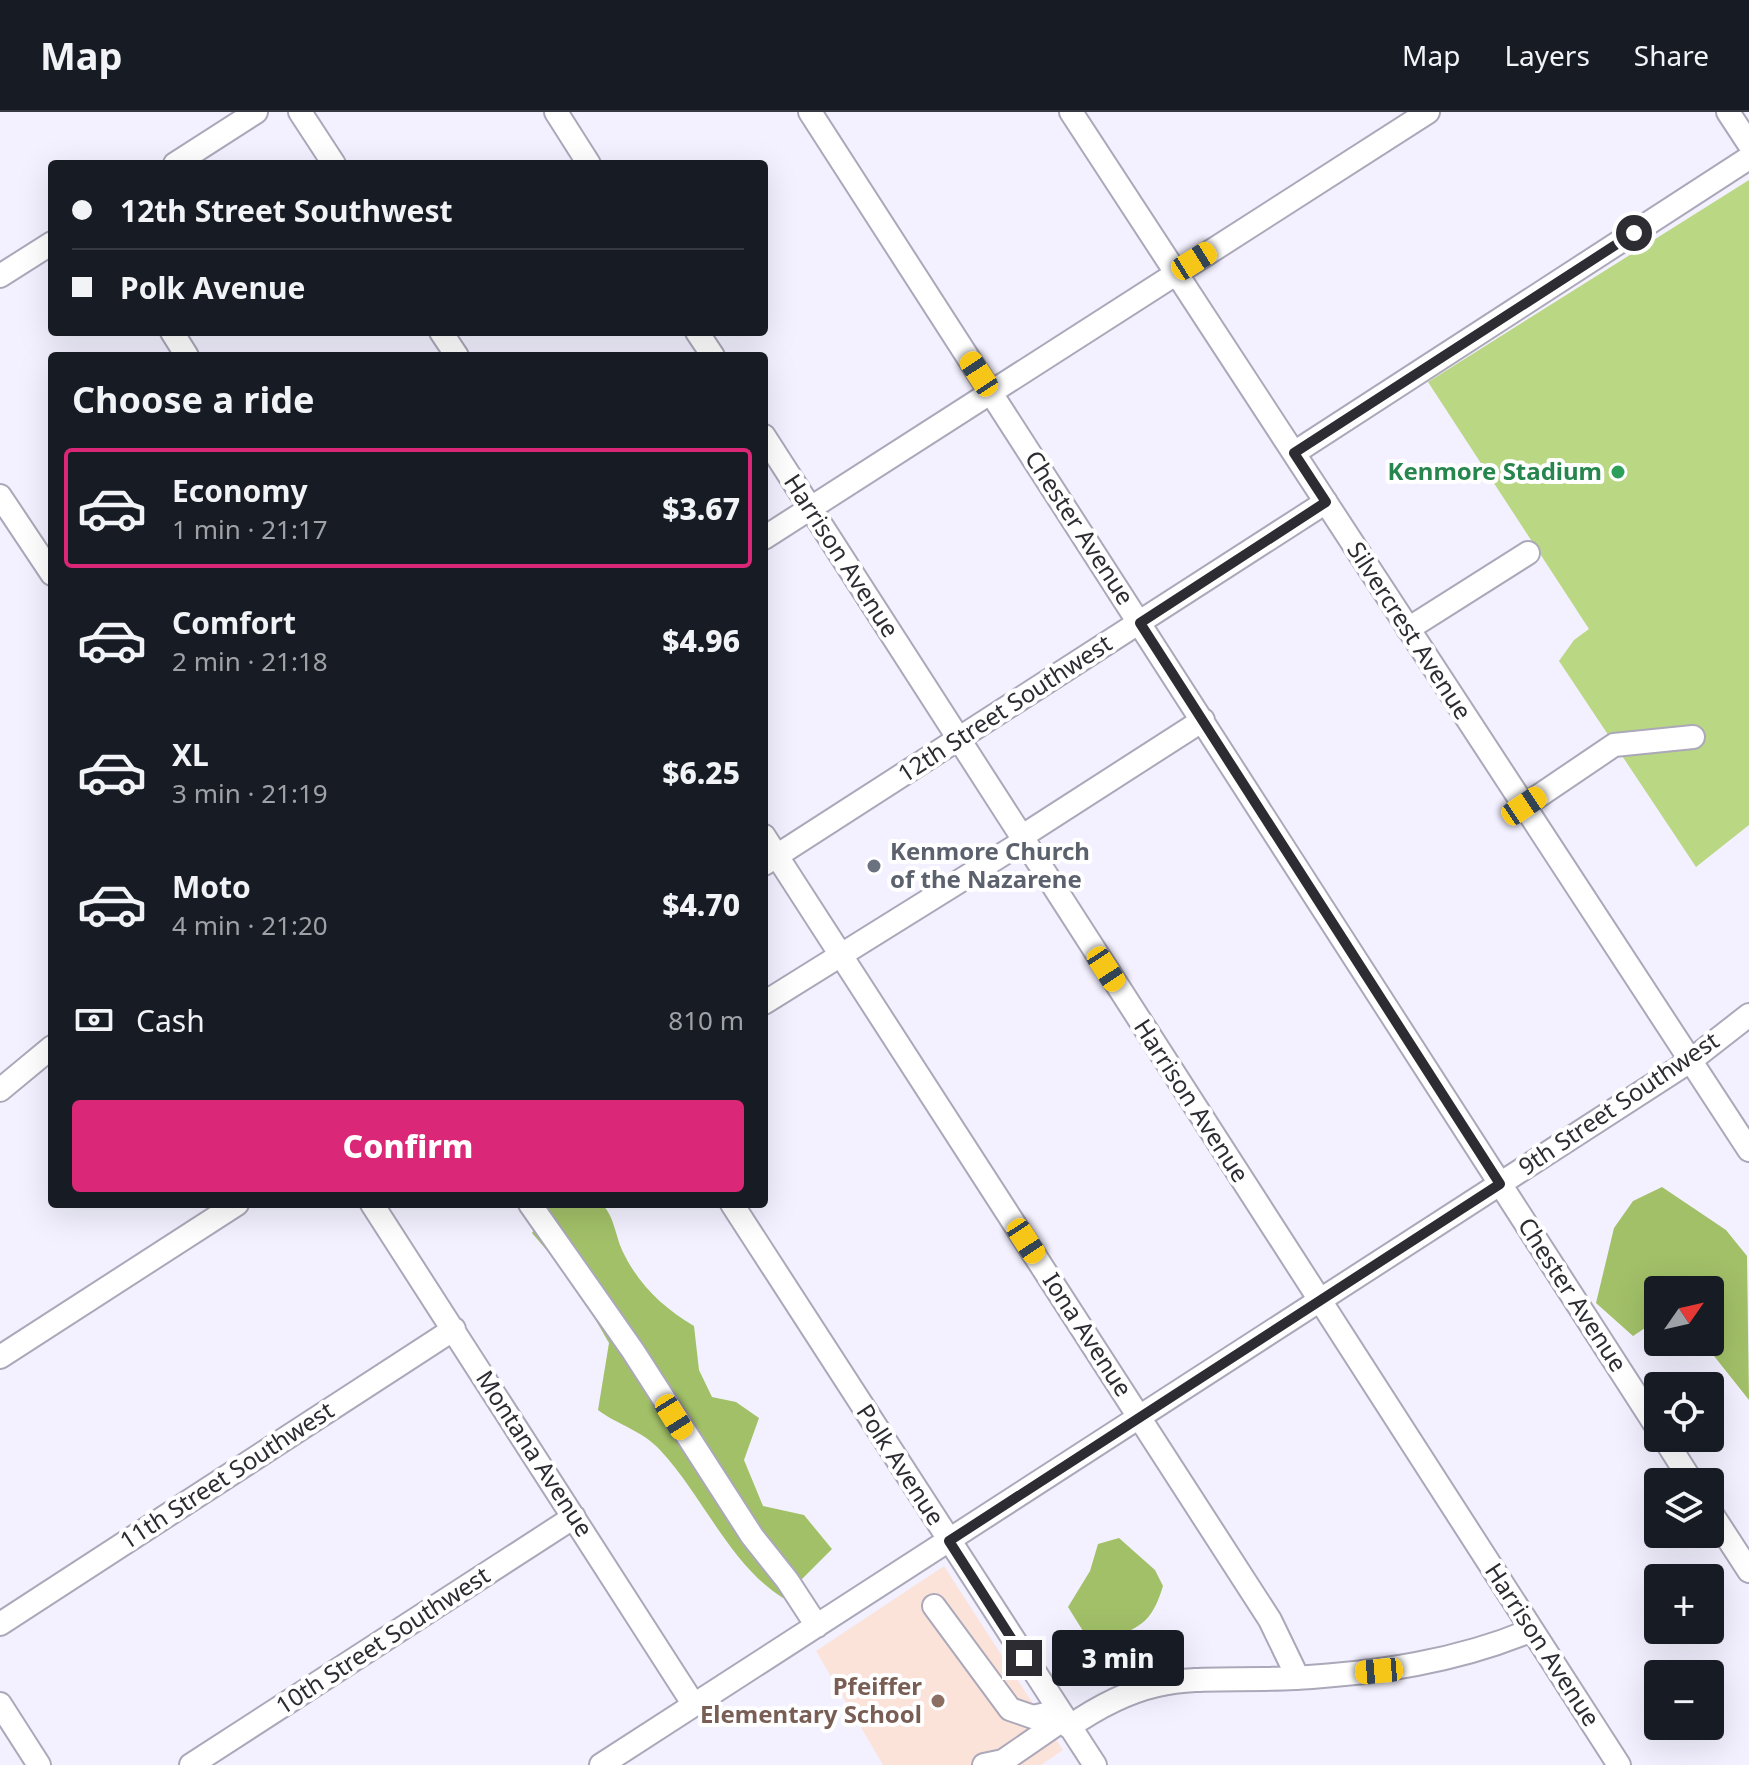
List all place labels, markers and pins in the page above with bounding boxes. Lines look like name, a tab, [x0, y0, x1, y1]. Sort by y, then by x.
place label: Kenmore Stadium	[1388, 454, 1602, 487]
marker: Kenmore Stadium	[1609, 463, 1627, 481]
place label: Kenmore Church of the Nazarene	[890, 834, 1090, 895]
marker: Kenmore Church of the Nazarene	[865, 857, 883, 875]
place label: Pfeiffer Elementary School	[700, 1669, 922, 1730]
marker: Pfeiffer Elementary School	[929, 1692, 947, 1710]

